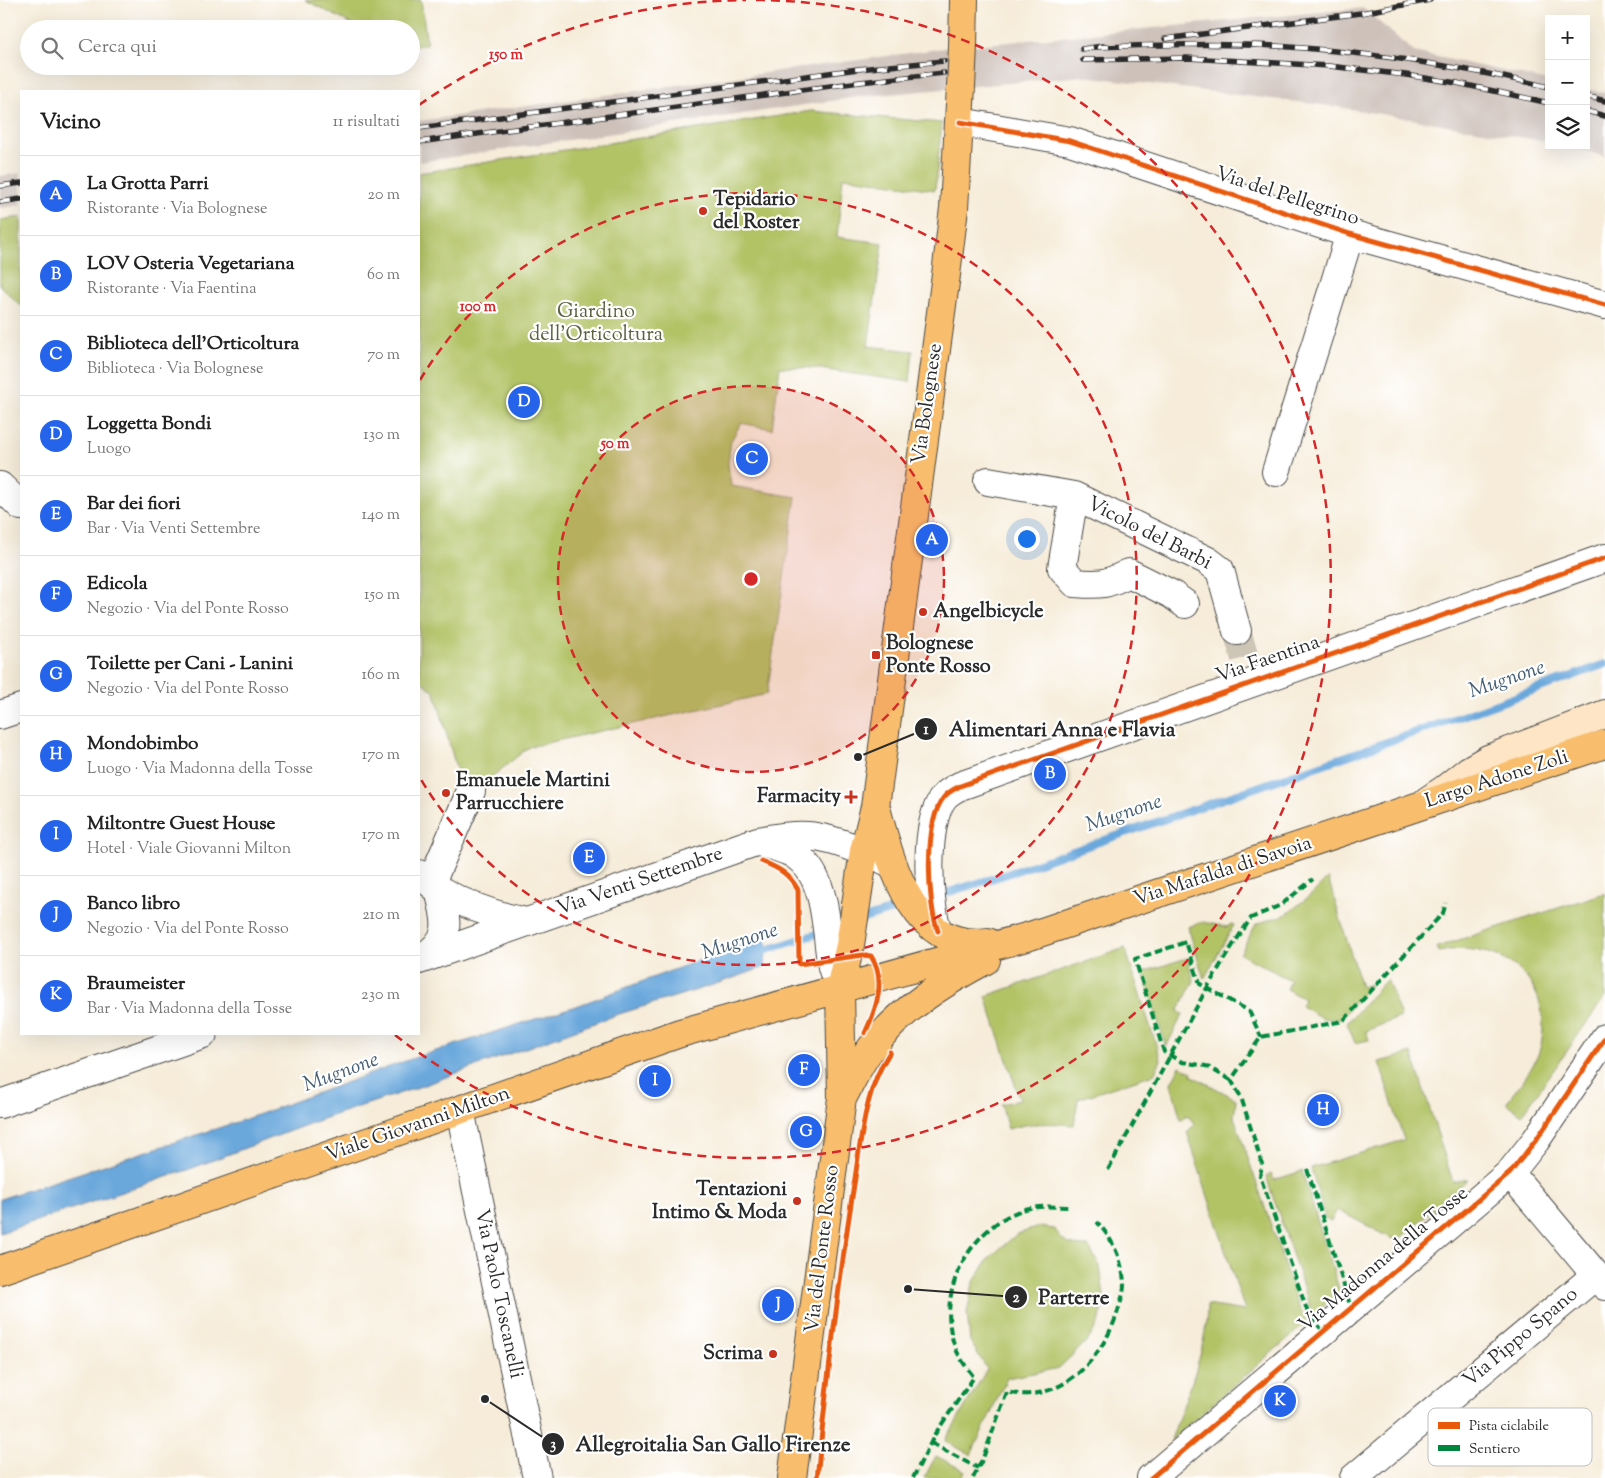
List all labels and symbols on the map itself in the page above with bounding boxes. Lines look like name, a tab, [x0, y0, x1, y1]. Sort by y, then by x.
text: 150 m	[489, 45, 523, 66]
street label: Via del Pellegrino	[1211, 160, 1363, 234]
place label: Tepidario del Roster	[713, 186, 800, 238]
marker: Tepidario del Roster	[697, 205, 709, 217]
text: 100 m	[460, 297, 497, 318]
park label: Giardino dell'Orticoltura	[529, 298, 663, 350]
street label: Via Bolognese	[905, 342, 951, 466]
pin: D	[508, 383, 540, 421]
text: 50 m	[600, 434, 630, 455]
pin: C	[736, 440, 768, 478]
street label: Vicolo del Barbi	[1082, 490, 1217, 578]
pin: A	[916, 521, 948, 559]
your location	[1014, 526, 1040, 552]
centre of rings	[742, 570, 760, 588]
place label: Angelbicycle	[933, 598, 1044, 627]
marker: Angelbicycle	[917, 606, 929, 618]
street label: Via Faentina	[1212, 629, 1324, 691]
place label: Bolognese Ponte Rosso	[886, 630, 991, 682]
marker: Bolognese Ponte Rosso	[870, 649, 882, 661]
water label: Mugnone	[1465, 653, 1549, 707]
callout: Alimentari Anna e Flavia	[914, 711, 1185, 747]
text: Alimentari Anna e Flavia	[949, 716, 1176, 746]
text: 1	[923, 720, 929, 741]
street label: Largo Adone Zoli	[1422, 743, 1573, 817]
pin: B	[1034, 755, 1066, 793]
place label: Emanuele Martini Parrucchiere	[456, 767, 610, 819]
place label: Farmacity	[757, 783, 841, 812]
marker: Emanuele Martini Parrucchiere	[440, 787, 452, 799]
water label: Mugnone	[1082, 787, 1166, 841]
marker: Farmacity	[845, 791, 857, 803]
street label: Via Mafalda di Savoia	[1130, 829, 1316, 915]
pin: E	[573, 839, 605, 877]
street label: Via Venti Settembre	[553, 840, 727, 924]
water label: Mugnone	[698, 916, 782, 968]
water label: Mugnone	[299, 1045, 383, 1101]
pin: F	[788, 1051, 820, 1089]
pin: I	[639, 1062, 671, 1100]
street label: Viale Giovanni Milton	[322, 1080, 514, 1170]
pin: H	[1307, 1091, 1339, 1129]
pin: G	[790, 1113, 822, 1151]
street label: Via del Ponte Rosso	[798, 1163, 848, 1335]
place label: Tentazioni Intimo & Moda	[652, 1176, 788, 1228]
street label: Via Madonna della Tosse	[1293, 1180, 1475, 1340]
marker: Tentazioni Intimo & Moda	[791, 1195, 803, 1207]
street label: Via Paolo Toscanelli	[466, 1207, 530, 1382]
callout: Parterre	[1003, 1279, 1120, 1315]
street label: Via Pippo Spano	[1457, 1281, 1585, 1395]
text: Parterre	[1038, 1284, 1110, 1314]
pin: J	[762, 1286, 794, 1324]
text: 2	[1012, 1288, 1020, 1309]
place label: Scrima	[703, 1340, 764, 1369]
marker: Scrima	[767, 1348, 779, 1360]
pin: K	[1264, 1382, 1296, 1420]
legend	[1428, 1408, 1592, 1466]
text: Pista ciclabile	[1469, 1417, 1549, 1437]
callout: Allegroitalia San Gallo Firenze	[540, 1426, 860, 1462]
text: Allegroitalia San Gallo Firenze	[575, 1431, 851, 1461]
text: 3	[550, 1435, 556, 1456]
text: Sentiero	[1469, 1440, 1520, 1460]

